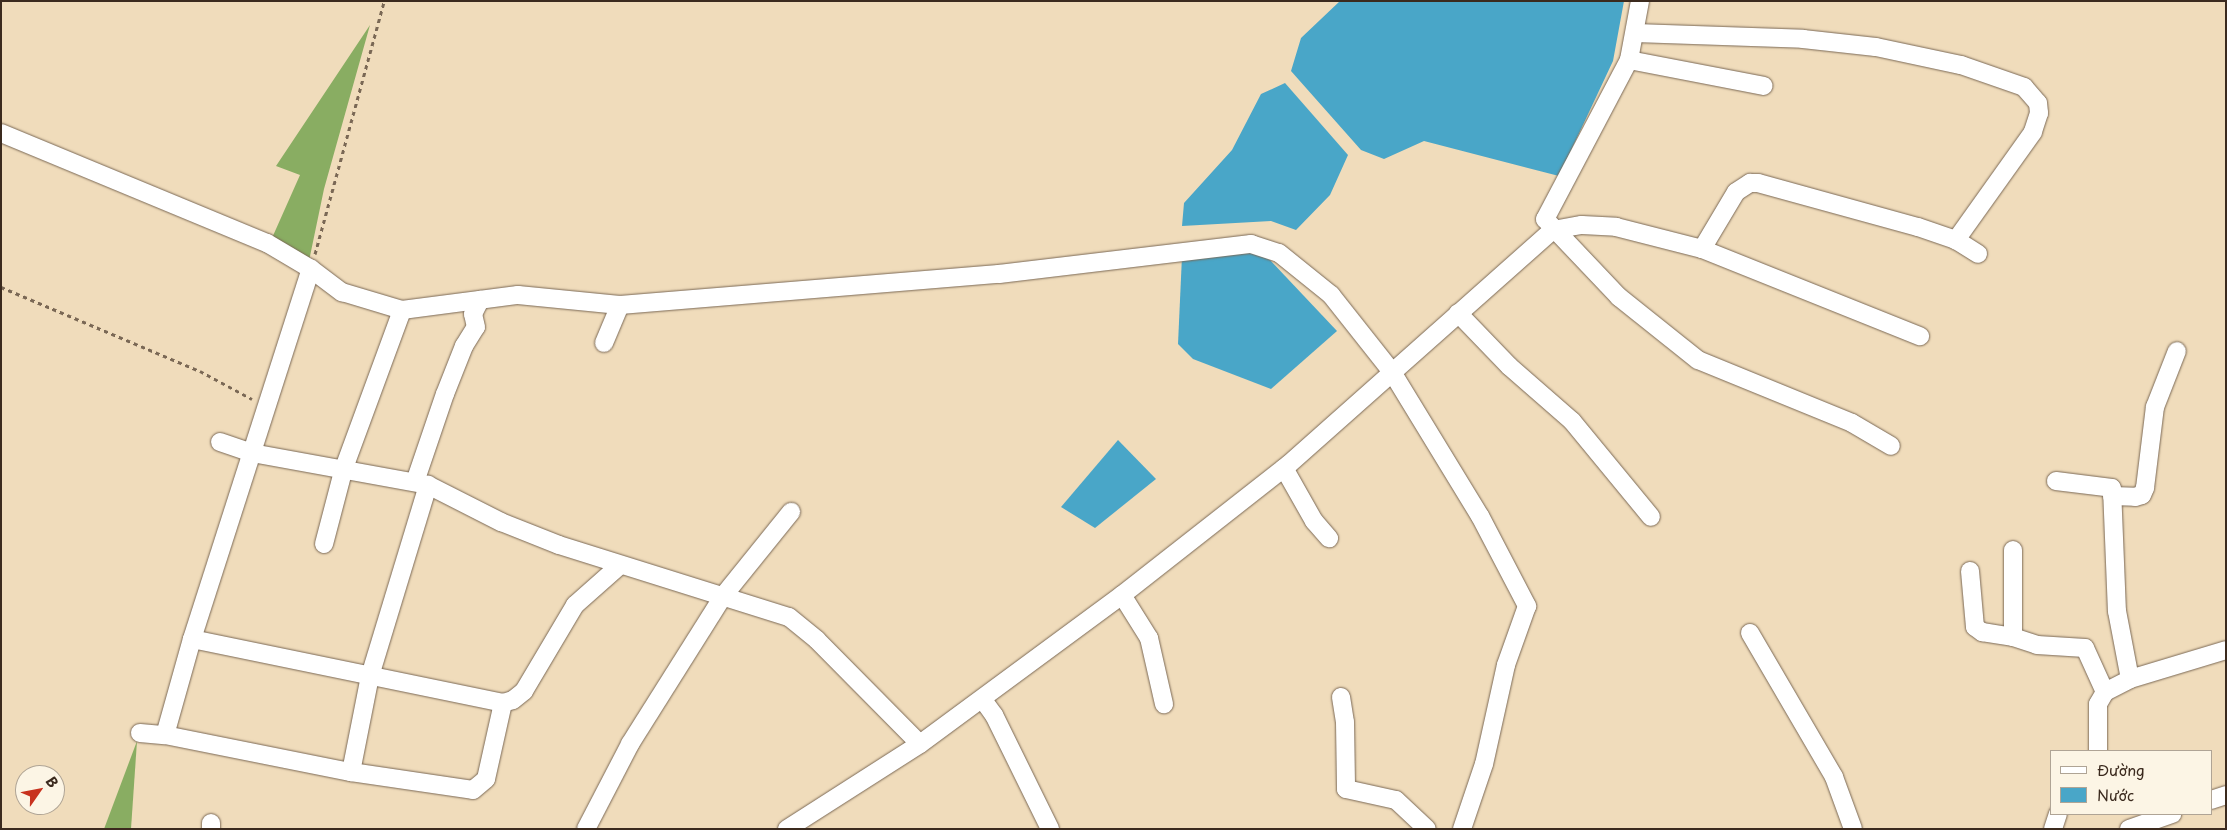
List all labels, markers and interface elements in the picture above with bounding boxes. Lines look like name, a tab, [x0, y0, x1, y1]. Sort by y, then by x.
legend	[2050, 750, 2212, 815]
text: Đường	[2097, 758, 2145, 781]
north arrow	[15, 765, 65, 815]
text: B	[41, 772, 64, 792]
text: Nước	[2097, 783, 2134, 806]

